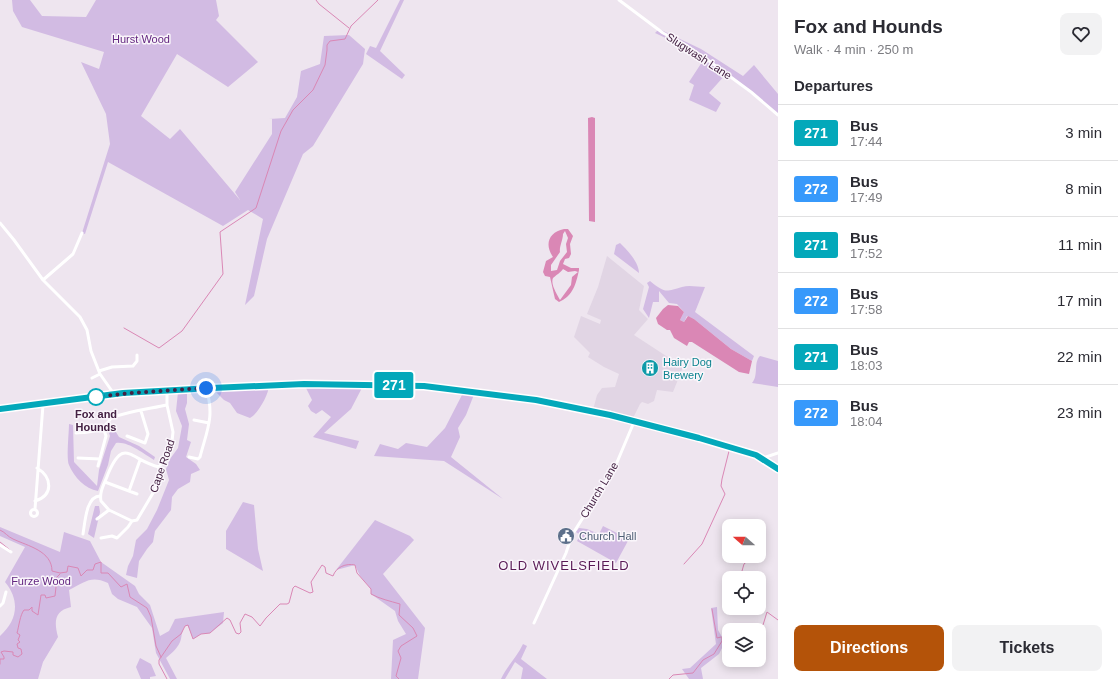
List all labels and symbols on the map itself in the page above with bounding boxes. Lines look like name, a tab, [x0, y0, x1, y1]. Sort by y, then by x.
street label: Slugwash Lane	[664, 30, 734, 82]
park label: Hurst Wood	[112, 33, 170, 45]
place label: Hairy Dog Brewery	[663, 356, 712, 381]
building icon: Hairy Dog Brewery	[640, 358, 660, 378]
line badge: 271	[371, 372, 417, 398]
your location	[196, 378, 216, 398]
marker: Fox and Hounds	[87, 388, 105, 406]
place label: Fox and Hounds	[75, 408, 117, 433]
street label: Cape Road	[147, 438, 177, 494]
street label: Church Lane	[578, 460, 620, 520]
north arrow	[722, 519, 766, 563]
public building icon: Church Hall	[556, 526, 576, 546]
place label: Church Hall	[579, 530, 636, 542]
district label: OLD WIVELSFIELD	[498, 558, 630, 573]
park label: Furze Wood	[11, 575, 71, 587]

